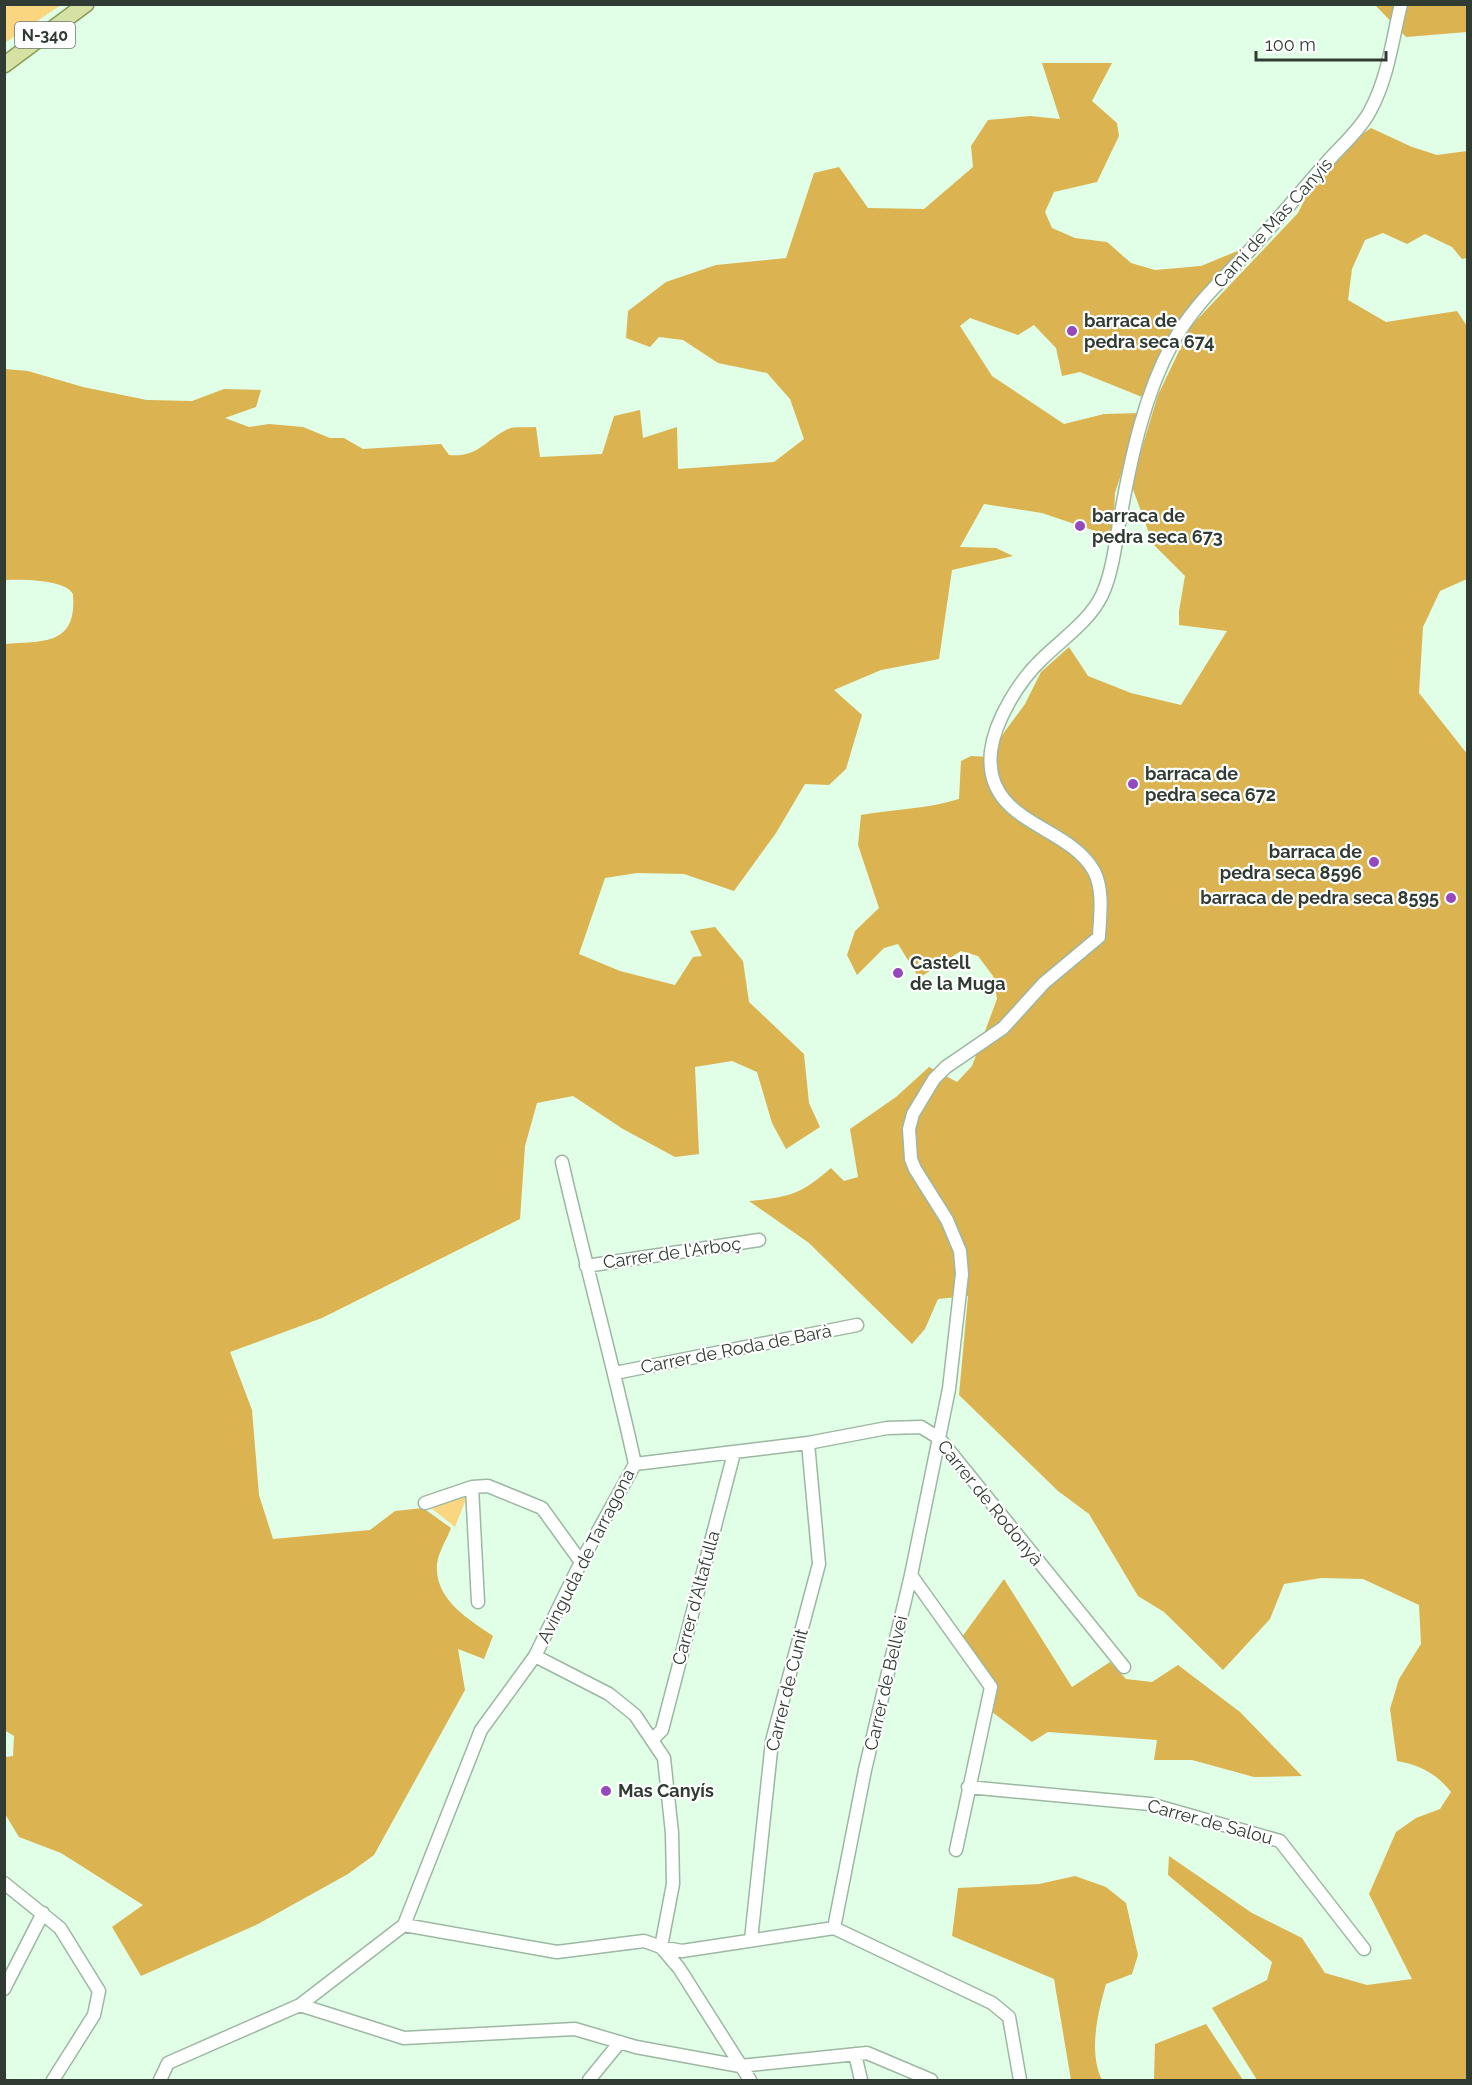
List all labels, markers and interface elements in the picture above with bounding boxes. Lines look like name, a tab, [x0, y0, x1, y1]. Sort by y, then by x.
road number: N-340	[15, 22, 75, 48]
scale bar	[1256, 24, 1386, 62]
text: 100 m	[1265, 34, 1316, 55]
street label: Camí de Mas Canyís	[1209, 153, 1337, 292]
place label: barraca de pedra seca 674	[1084, 310, 1214, 352]
marker: barraca de pedra seca 674	[1065, 324, 1079, 338]
place label: barraca de pedra seca 673	[1092, 505, 1223, 547]
marker: barraca de pedra seca 673	[1073, 519, 1087, 533]
place label: barraca de pedra seca 672	[1145, 763, 1276, 805]
marker: barraca de pedra seca 672	[1126, 777, 1140, 791]
place label: barraca de pedra seca 8596	[1220, 841, 1362, 883]
marker: barraca de pedra seca 8596	[1367, 855, 1381, 869]
place label: barraca de pedra seca 8595	[1200, 887, 1439, 908]
marker: barraca de pedra seca 8595	[1444, 891, 1458, 905]
place label: Castell de la Muga	[910, 952, 1006, 994]
marker: Castell de la Muga	[891, 966, 905, 980]
street label: Carrer de l'Arboç	[602, 1232, 742, 1273]
street label: Carrer de Roda de Barà	[639, 1320, 833, 1377]
street label: Carrer de Rodonyà	[933, 1436, 1048, 1570]
street label: Avinguda de Tarragona	[533, 1465, 639, 1646]
street label: Carrer d'Altafulla	[667, 1528, 724, 1667]
street label: Carrer de Bellvei	[860, 1613, 911, 1752]
street label: Carrer de Cunit	[761, 1626, 812, 1753]
place label: Mas Canyís	[618, 1780, 714, 1801]
marker: Mas Canyís	[599, 1784, 613, 1798]
street label: Carrer de Salou	[1145, 1795, 1275, 1848]

